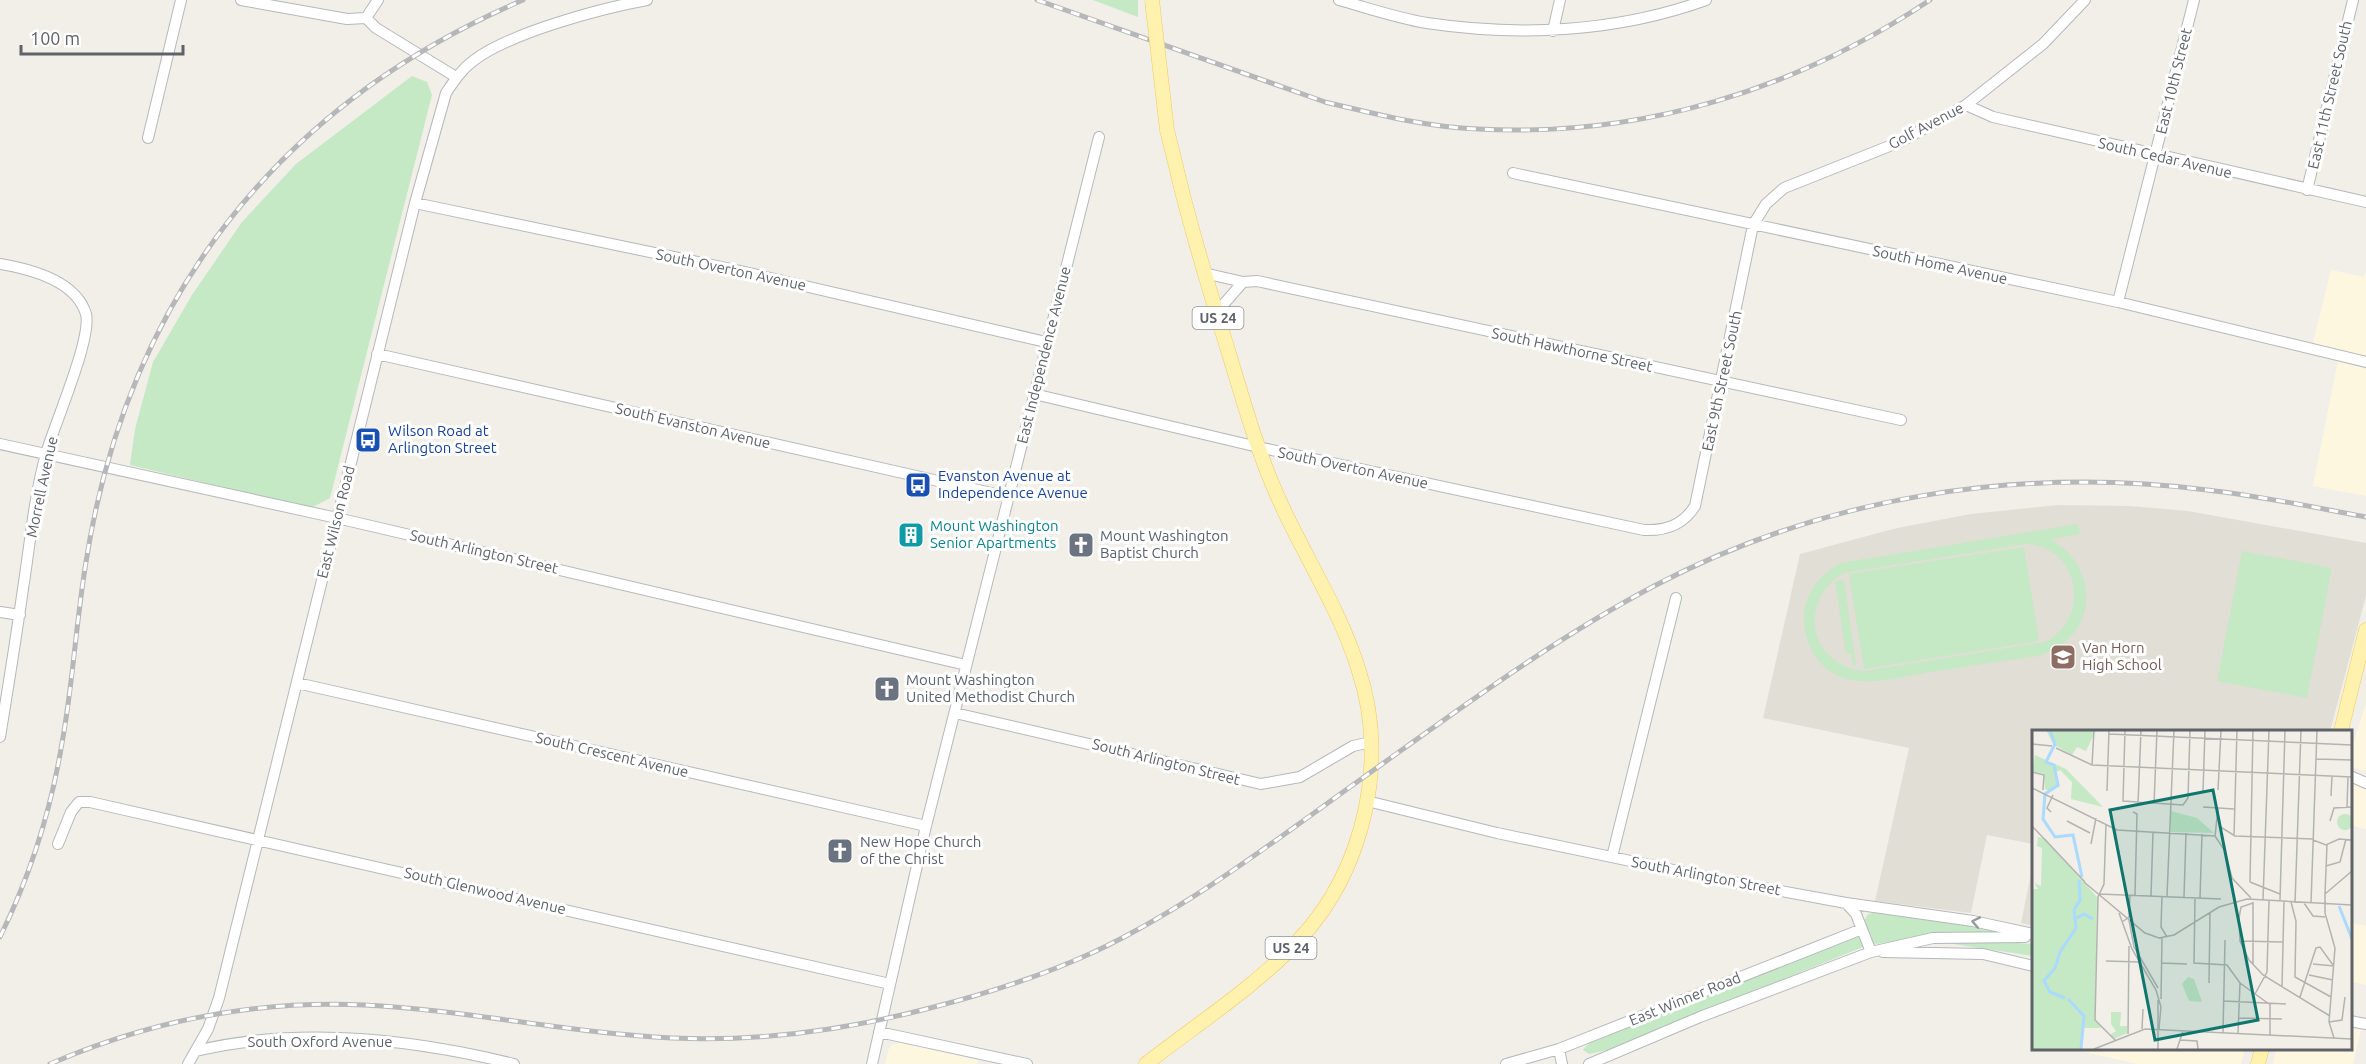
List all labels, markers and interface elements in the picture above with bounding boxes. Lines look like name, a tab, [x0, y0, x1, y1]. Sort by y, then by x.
scale bar	[21, 18, 183, 56]
street label: East 11th Street South	[2304, 19, 2355, 171]
street label: East 10th Street	[2152, 26, 2195, 136]
text: 100 m	[30, 28, 80, 48]
street label: Golf Avenue	[1885, 99, 1966, 152]
street label: South Cedar Avenue	[2097, 134, 2234, 181]
street label: South Home Avenue	[1871, 242, 2009, 287]
street label: South Overton Avenue	[654, 245, 808, 294]
street label: East Independence Avenue	[1013, 265, 1074, 445]
road number: US 24	[1192, 307, 1244, 329]
street label: East 9th Street South	[1698, 309, 1745, 453]
street label: South Hawthorne Street	[1490, 324, 1654, 375]
street label: South Evanston Avenue	[614, 399, 772, 452]
place label: Wilson Road at Arlington Street	[388, 422, 497, 456]
bus stop icon: Wilson Road at Arlington Street	[353, 425, 383, 455]
street label: Morrell Avenue	[22, 435, 61, 539]
street label: South Overton Avenue	[1276, 443, 1430, 492]
street label: East Wilson Road	[313, 464, 358, 580]
place label: Evanston Avenue at Independence Avenue	[938, 467, 1088, 501]
bus stop icon: Evanston Avenue at Independence Avenue	[903, 470, 933, 500]
place label: Mount Washington Senior Apartments	[930, 517, 1059, 551]
building icon: Mount Washington Senior Apartments	[896, 520, 926, 550]
street label: South Arlington Street	[408, 526, 560, 577]
place label: Mount Washington Baptist Church	[1100, 527, 1229, 561]
church icon: Mount Washington Baptist Church	[1066, 530, 1096, 560]
place label: Van Horn High School	[2082, 639, 2162, 673]
school or university icon: Van Horn High School	[2048, 642, 2078, 672]
place label: Mount Washington United Methodist Church	[906, 671, 1075, 705]
church icon: Mount Washington United Methodist Church	[872, 674, 902, 704]
street label: South Crescent Avenue	[534, 729, 690, 780]
inset map	[2032, 730, 2351, 1049]
street label: South Arlington Street	[1090, 735, 1242, 788]
place label: New Hope Church of the Christ	[860, 833, 981, 867]
church icon: New Hope Church of the Christ	[825, 836, 855, 866]
street label: South Arlington Street	[1630, 853, 1782, 898]
street label: South Glenwood Avenue	[402, 864, 568, 917]
one-way arrow	[1971, 916, 1981, 929]
road number: US 24	[1266, 937, 1316, 959]
street label: East Winner Road	[1627, 968, 1743, 1029]
street label: South Oxford Avenue	[247, 1033, 393, 1050]

